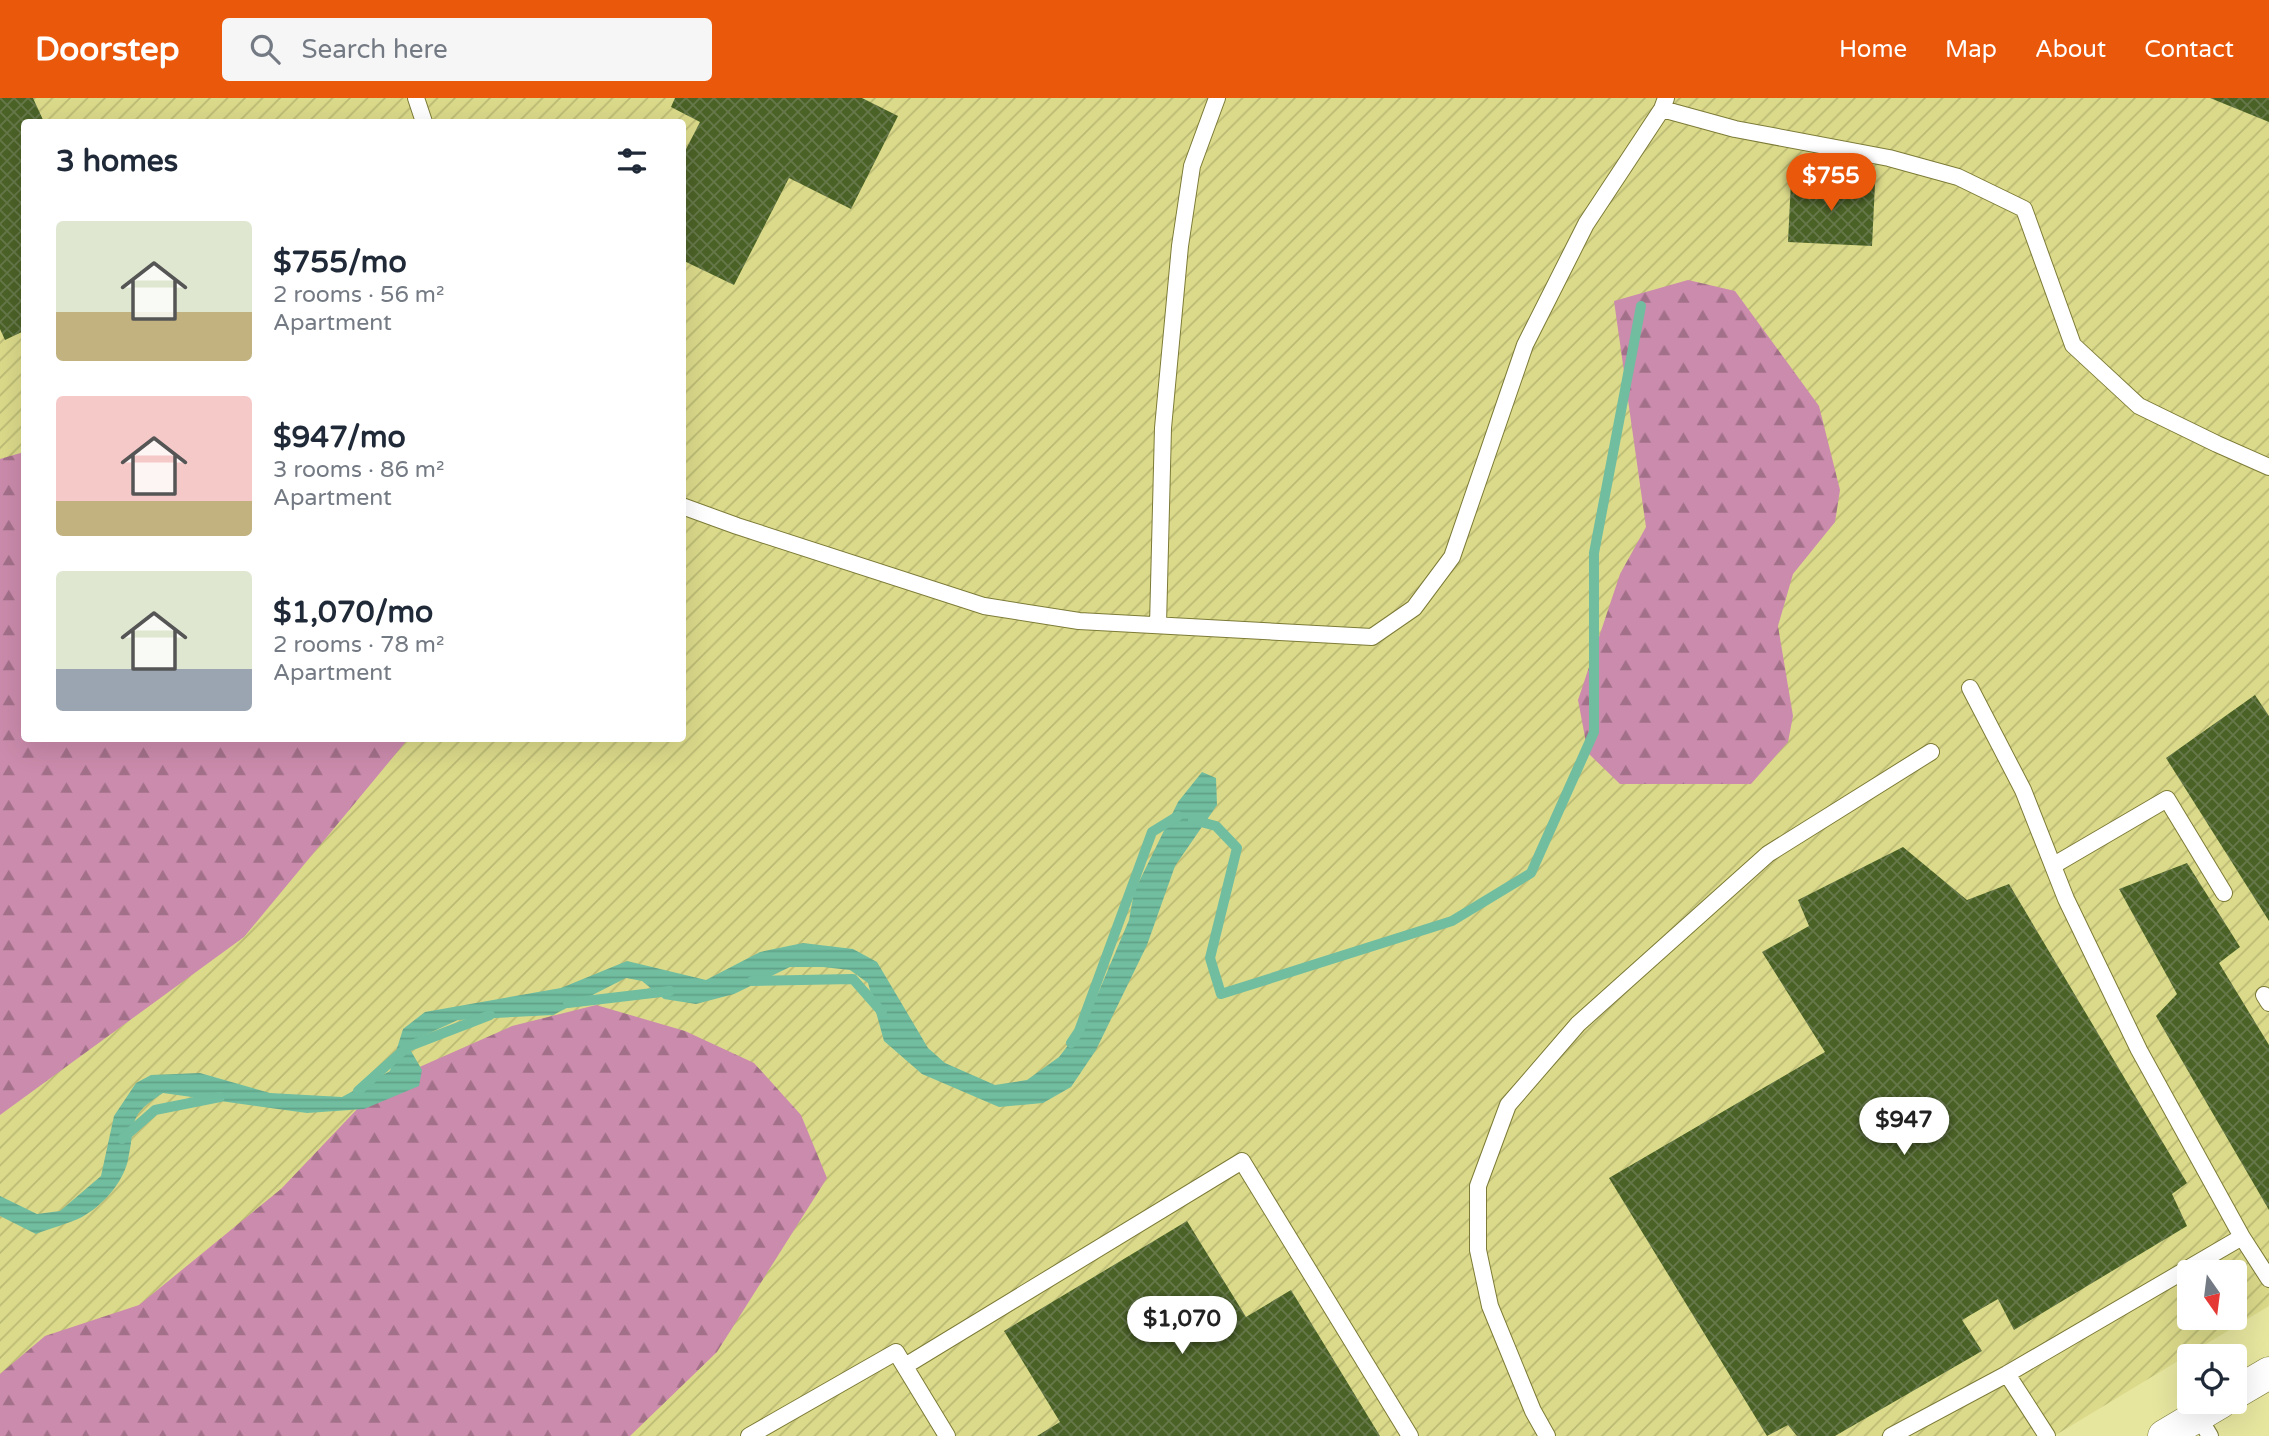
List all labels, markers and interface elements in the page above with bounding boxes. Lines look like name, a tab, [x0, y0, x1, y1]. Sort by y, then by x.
search box	[222, 18, 712, 81]
text: Doorstep	[35, 30, 180, 69]
icon: search	[246, 30, 284, 68]
text: Search here	[302, 34, 448, 65]
text: Home	[1839, 35, 1907, 64]
text: Map	[1945, 35, 1997, 64]
text: About	[2035, 35, 2106, 64]
text: Contact	[2144, 35, 2234, 64]
icon: filters	[613, 142, 651, 180]
text: 3 homes	[56, 143, 178, 180]
pin: $755	[1790, 153, 1872, 213]
text: $755	[1802, 162, 1860, 190]
text: $755/mo	[273, 244, 407, 281]
icon: home	[112, 249, 196, 333]
text: 2 rooms · 56 m²	[273, 281, 444, 309]
text: Apartment	[273, 309, 392, 337]
text: $947/mo	[273, 419, 406, 456]
icon: home	[112, 424, 196, 508]
text: 3 rooms · 86 m²	[273, 456, 444, 484]
text: Apartment	[273, 484, 392, 512]
text: $1,070/mo	[273, 594, 433, 631]
icon: home	[112, 599, 196, 683]
text: 2 rooms · 78 m²	[273, 631, 444, 659]
text: Apartment	[273, 659, 392, 687]
pin: $947	[1863, 1098, 1945, 1157]
text: $947	[1875, 1106, 1933, 1134]
north arrow	[2177, 1260, 2247, 1330]
map controls	[2177, 1260, 2247, 1414]
pin: $1,070	[1125, 1296, 1239, 1356]
text: $1,070	[1143, 1305, 1221, 1333]
button: locate	[2177, 1344, 2247, 1414]

